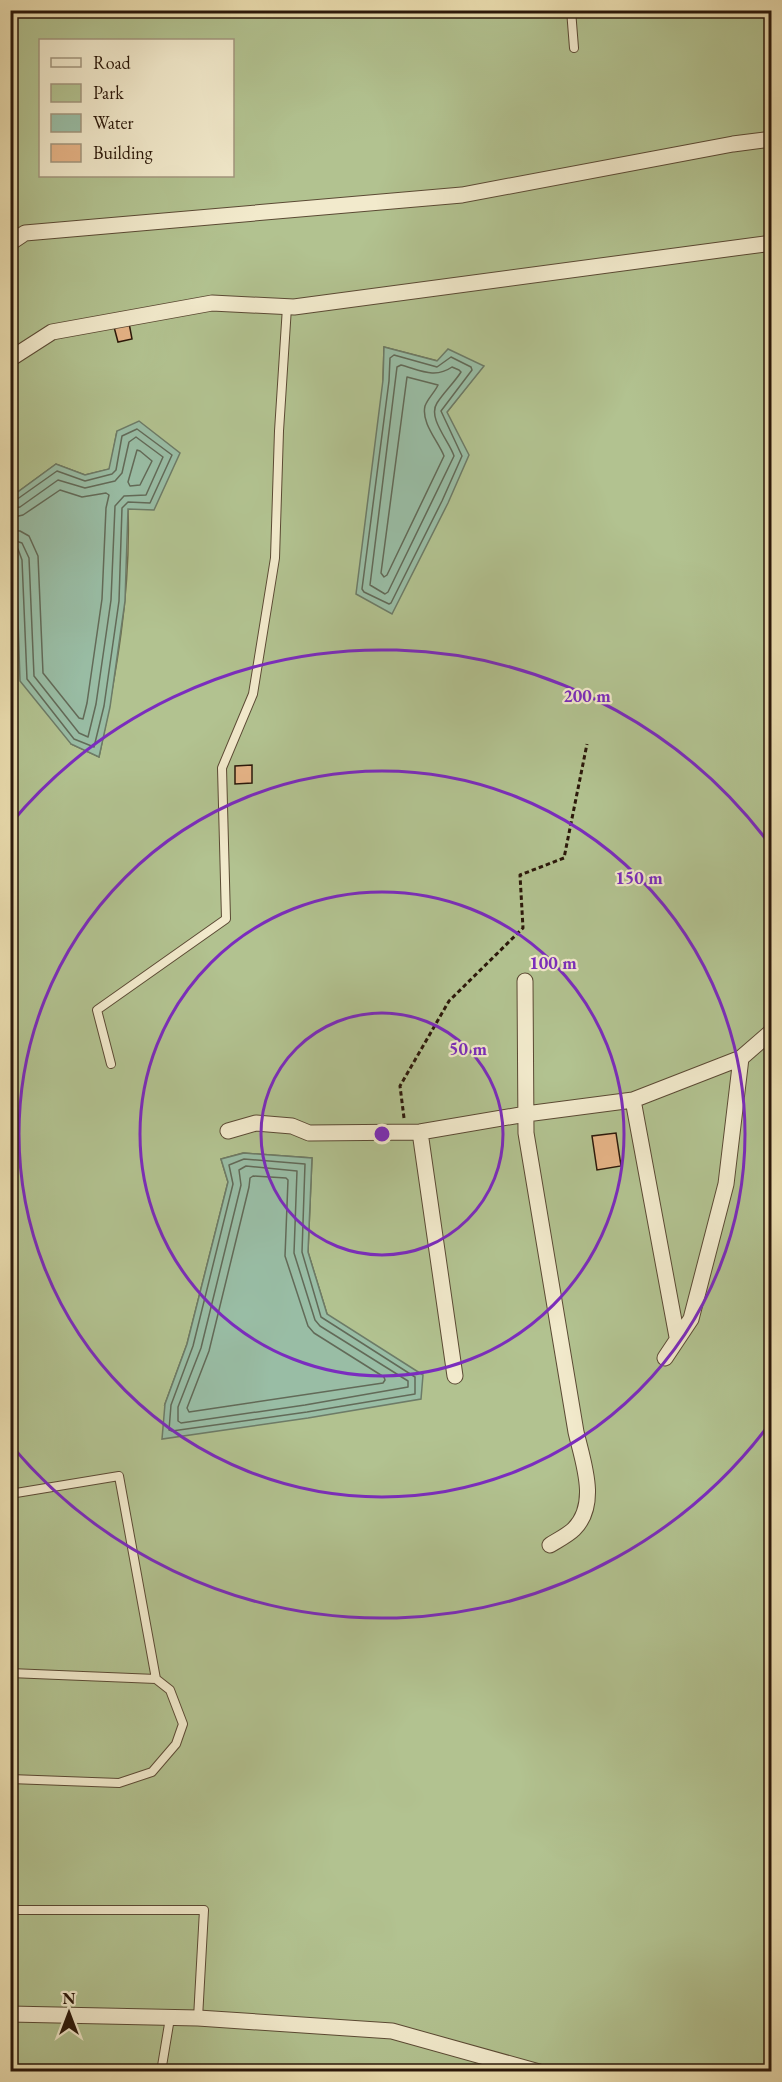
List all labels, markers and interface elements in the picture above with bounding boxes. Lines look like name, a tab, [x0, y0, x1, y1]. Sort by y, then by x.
legend	[39, 39, 234, 177]
text: Road	[93, 51, 132, 74]
text: Park	[93, 81, 124, 104]
text: Water	[93, 111, 134, 134]
text: Building	[93, 141, 153, 164]
text: 200 m	[563, 684, 611, 707]
text: 150 m	[615, 866, 663, 889]
text: 100 m	[529, 951, 577, 974]
text: 50 m	[449, 1037, 487, 1060]
centre of rings	[372, 1124, 392, 1144]
north arrow	[39, 1983, 99, 2043]
text: N	[63, 1988, 76, 2009]

